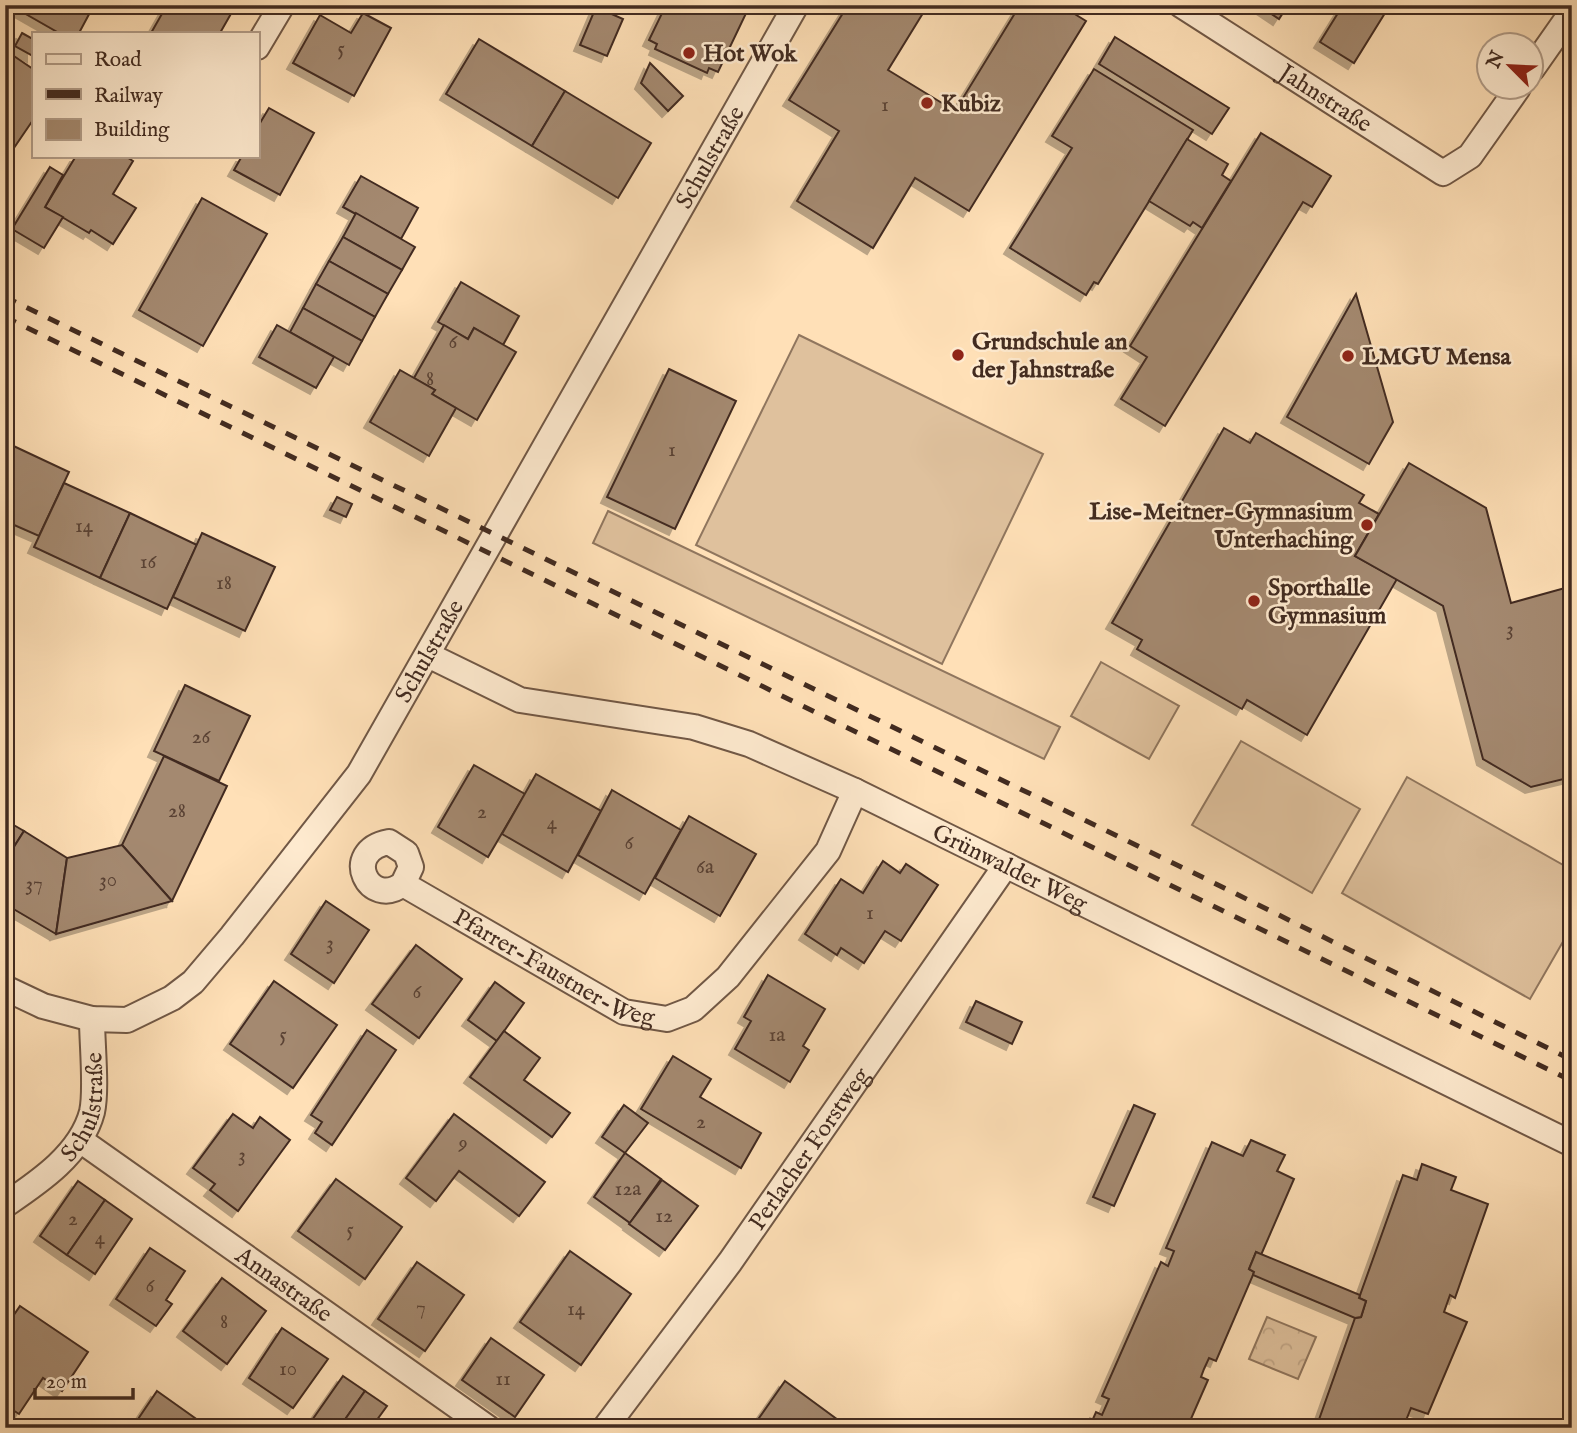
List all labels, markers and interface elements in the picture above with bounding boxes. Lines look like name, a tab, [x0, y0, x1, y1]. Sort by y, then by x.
legend	[32, 32, 259, 158]
north arrow	[1476, 32, 1546, 102]
house number: 5	[337, 36, 345, 63]
place label: Hot Wok	[703, 39, 798, 70]
marker: Hot Wok	[681, 45, 697, 61]
text: Road	[94, 47, 142, 74]
text: N	[1482, 47, 1511, 73]
street label: Jahnstraße	[1270, 56, 1377, 140]
text: Railway	[94, 83, 164, 110]
place label: Kubiz	[941, 89, 1001, 120]
house number: 1	[881, 92, 889, 119]
marker: Kubiz	[919, 95, 935, 111]
street label: Schulstraße	[669, 101, 752, 215]
text: Building	[94, 117, 170, 144]
place label: Grundschule an der Jahnstraße	[972, 327, 1128, 386]
house number: 6	[449, 329, 459, 356]
place label: LMGU Mensa	[1362, 342, 1511, 373]
marker: Grundschule an der Jahnstraße	[950, 347, 966, 363]
marker: LMGU Mensa	[1340, 348, 1356, 364]
house number: 8	[426, 366, 434, 393]
house number: 1	[668, 437, 676, 464]
place label: Lise-Meitner-Gymnasium Unterhaching	[1089, 497, 1354, 556]
house number: 14	[75, 513, 94, 540]
marker: Lise-Meitner-Gymnasium Unterhaching	[1359, 517, 1375, 533]
house number: 16	[140, 549, 157, 576]
house number: 18	[216, 570, 232, 597]
place label: Sporthalle Gymnasium	[1268, 573, 1387, 632]
marker: Sporthalle Gymnasium	[1246, 593, 1262, 609]
street label: Schulstraße	[389, 595, 472, 709]
house number: 3	[1506, 616, 1514, 643]
house number: 26	[192, 724, 211, 751]
house number: 28	[168, 798, 186, 825]
house number: 2	[477, 799, 487, 826]
house number: 4	[547, 810, 558, 837]
street label: Grünwalder Weg	[927, 817, 1093, 920]
house number: 6	[625, 830, 635, 857]
house number: 6a	[696, 854, 715, 881]
house number: 30	[99, 867, 117, 894]
house number: 37	[25, 871, 43, 898]
house number: 1	[866, 900, 874, 927]
street label: Pfarrer-Faustner-Weg	[447, 902, 658, 1034]
house number: 3	[326, 930, 334, 957]
house number: 6	[413, 979, 423, 1006]
house number: 5	[279, 1022, 287, 1049]
house number: 1a	[769, 1022, 786, 1049]
street label: Schulstraße	[54, 1052, 111, 1169]
street label: Perlacher Forstweg	[743, 1061, 878, 1237]
house number: 2	[696, 1109, 706, 1136]
house number: 9	[457, 1130, 468, 1157]
house number: 3	[238, 1142, 246, 1169]
house number: 12a	[615, 1176, 642, 1203]
house number: 12	[655, 1203, 673, 1230]
house number: 2	[68, 1206, 78, 1233]
house number: 5	[346, 1217, 354, 1244]
house number: 4	[95, 1225, 106, 1252]
street label: Annastraße	[228, 1240, 338, 1330]
house number: 6	[146, 1273, 156, 1300]
house number: 7	[416, 1295, 426, 1322]
house number: 14	[567, 1296, 586, 1323]
house number: 8	[220, 1309, 228, 1336]
scale bar	[35, 1356, 133, 1400]
house number: 10	[279, 1356, 297, 1383]
house number: 11	[495, 1366, 511, 1393]
text: 20 m	[46, 1369, 87, 1396]

